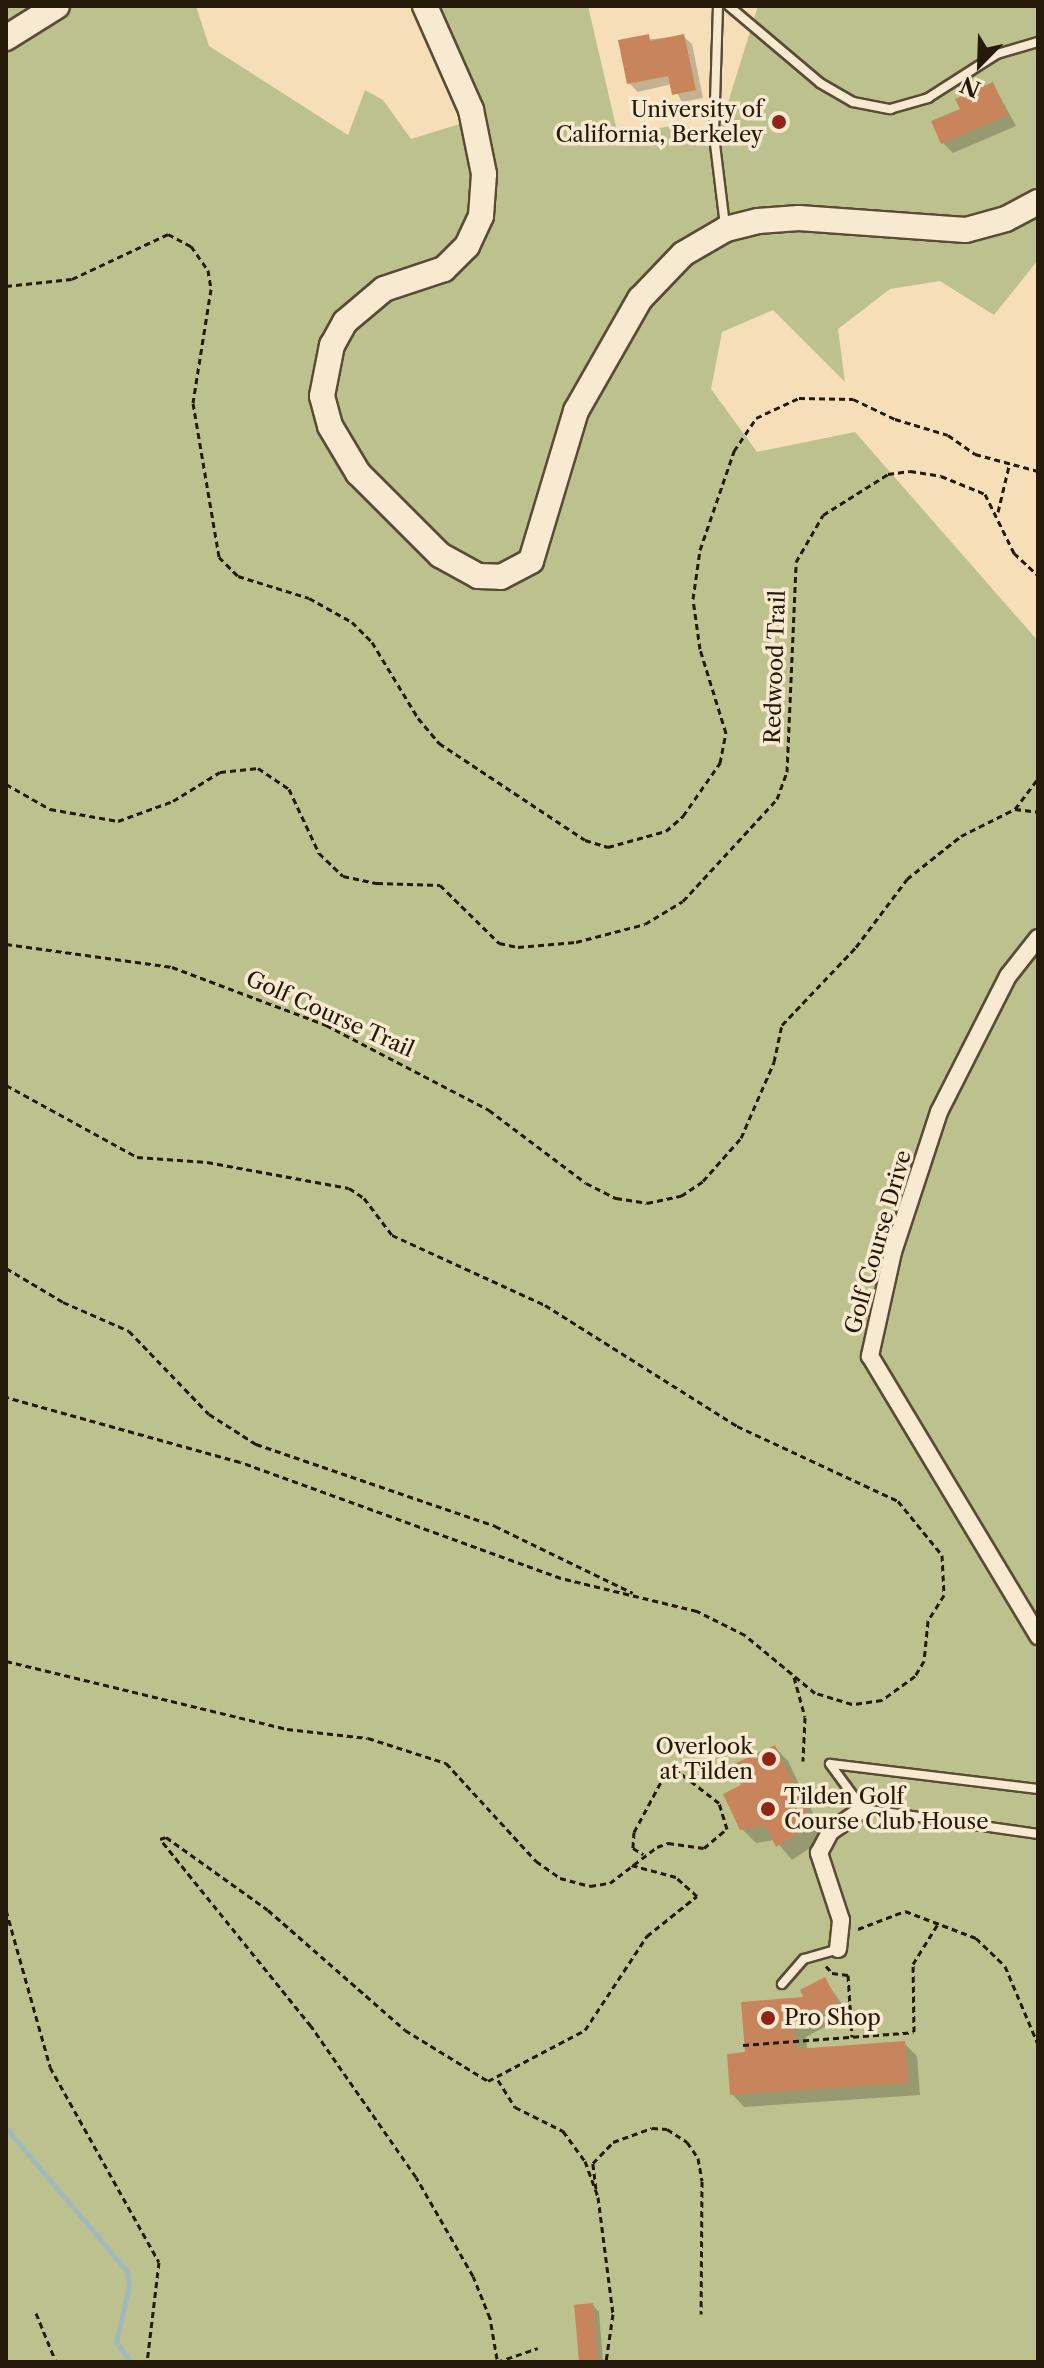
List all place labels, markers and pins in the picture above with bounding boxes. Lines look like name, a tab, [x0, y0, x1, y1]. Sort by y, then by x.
place label: University of California, Berkeley	[555, 96, 763, 148]
marker: University of California, Berkeley	[770, 113, 788, 131]
place label: Overlook at Tilden	[656, 1733, 753, 1784]
marker: Overlook at Tilden	[760, 1750, 778, 1768]
place label: Tilden Golf Course Club House	[784, 1783, 988, 1834]
marker: Tilden Golf Course Club House	[759, 1800, 777, 1818]
place label: Pro Shop	[784, 2005, 881, 2031]
marker: Pro Shop	[759, 2009, 777, 2027]

